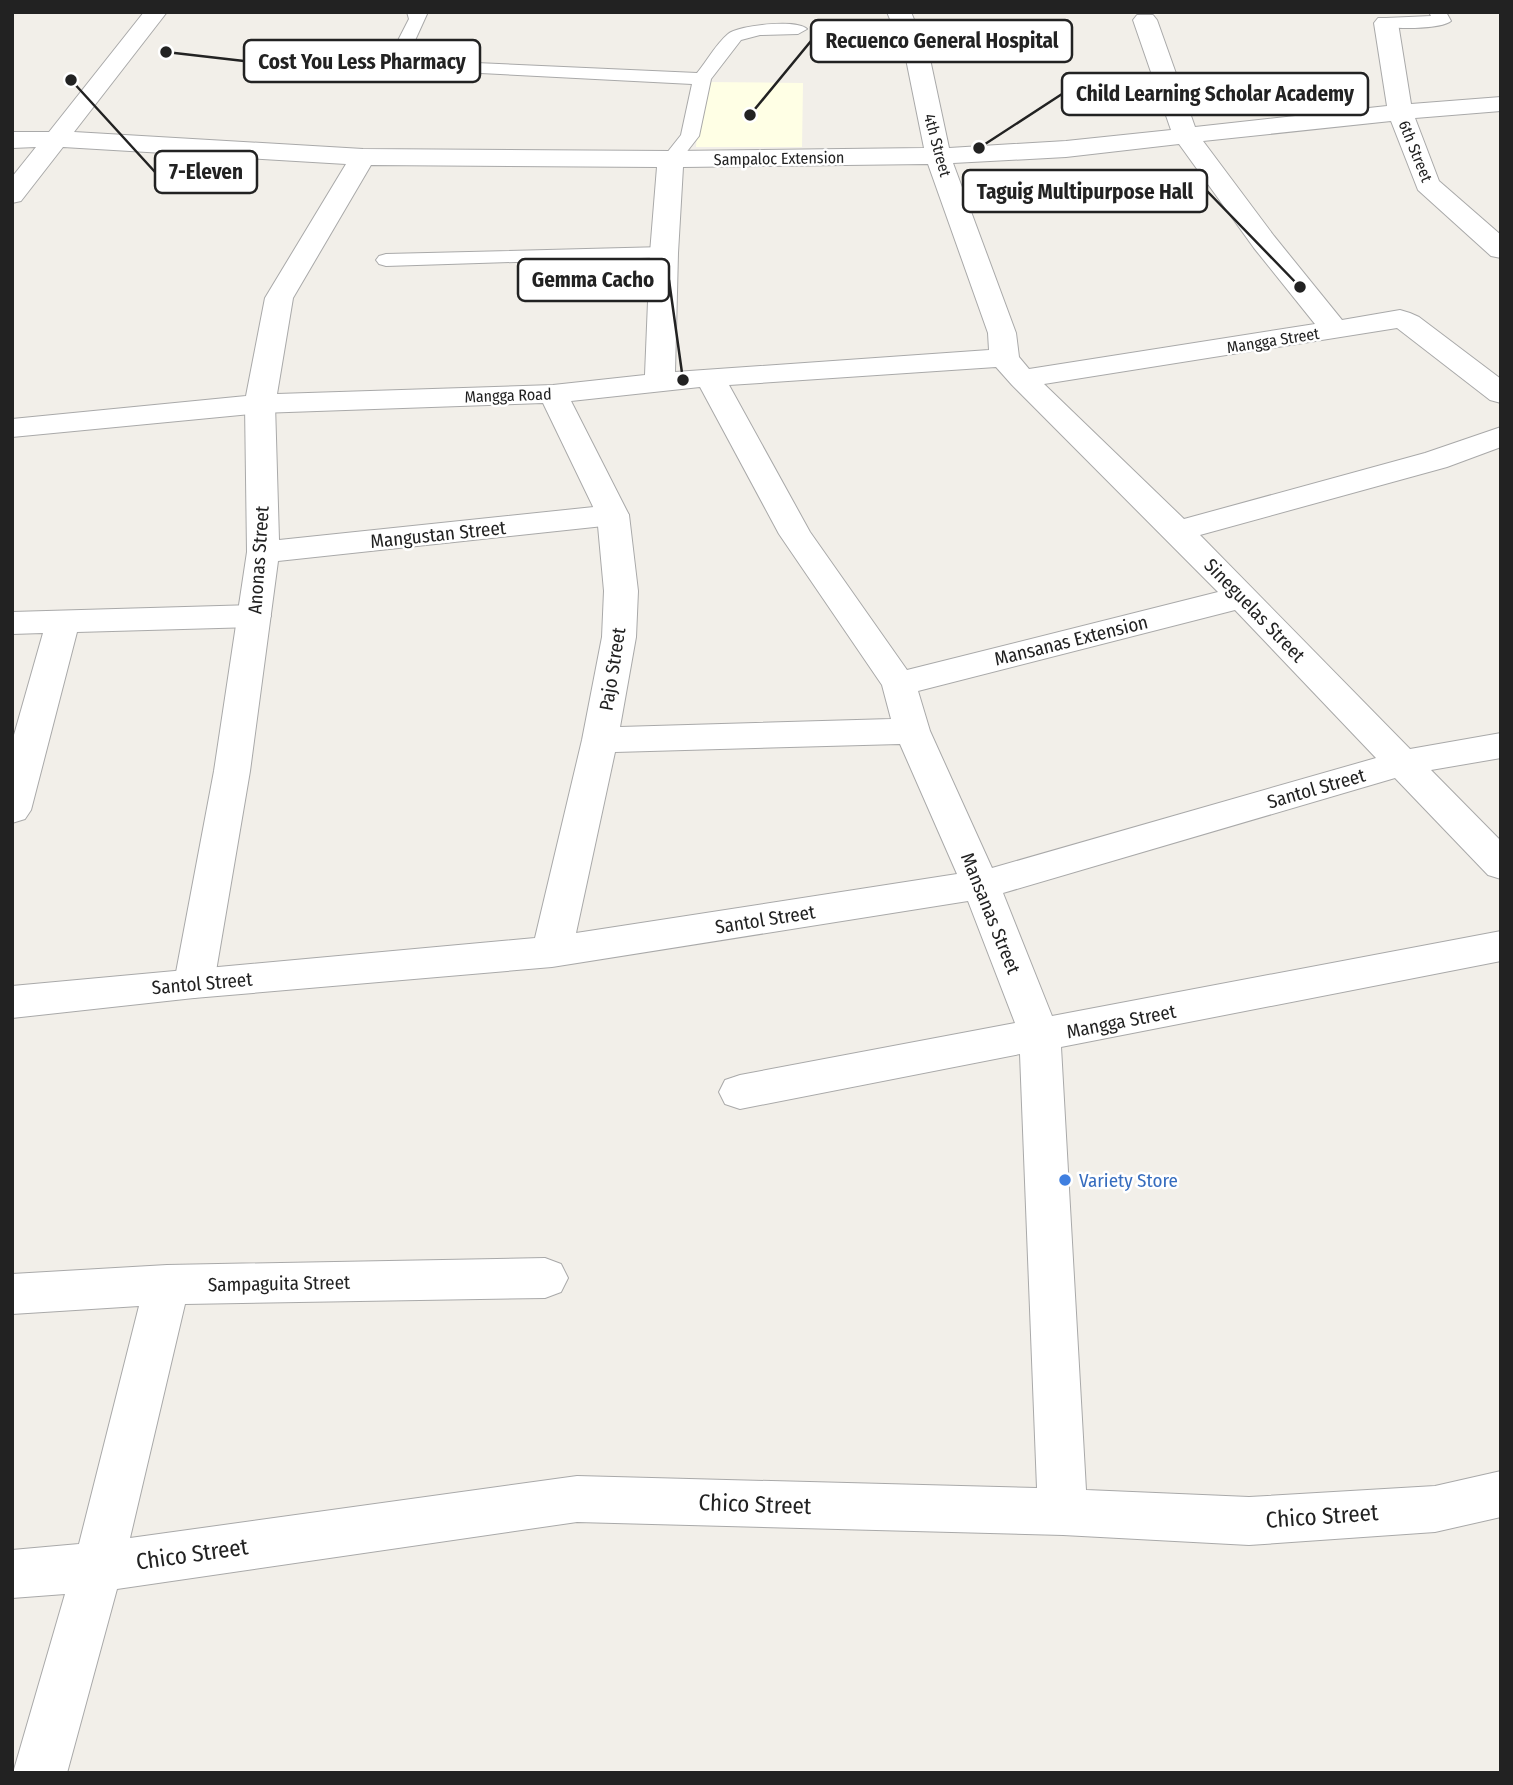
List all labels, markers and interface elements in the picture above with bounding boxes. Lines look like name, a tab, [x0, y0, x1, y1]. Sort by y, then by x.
callout: Recuenco General Hospital	[811, 20, 1072, 62]
text: Recuenco General Hospital	[825, 28, 1059, 54]
callout: Cost You Less Pharmacy	[244, 40, 480, 82]
text: Cost You Less Pharmacy	[258, 49, 467, 75]
callout: Child Learning Scholar Academy	[1062, 73, 1368, 115]
text: Child Learning Scholar Academy	[1076, 81, 1355, 107]
street label: 4th Street	[920, 112, 955, 179]
street label: 6th Street	[1395, 118, 1437, 185]
street label: Sampaloc Extension	[713, 148, 845, 169]
callout: 7-Eleven	[155, 151, 257, 193]
text: 7-Eleven	[169, 159, 243, 185]
callout: Taguig Multipurpose Hall	[963, 170, 1207, 212]
text: Taguig Multipurpose Hall	[977, 179, 1194, 205]
callout: Gemma Cacho	[518, 259, 669, 301]
text: Gemma Cacho	[532, 267, 654, 293]
street label: Mangga Street	[1225, 324, 1321, 357]
street label: Mangga Road	[464, 384, 552, 407]
street label: Anonas Street	[243, 504, 274, 615]
street label: Mangustan Street	[369, 516, 508, 553]
street label: Sineguelas Street	[1199, 554, 1310, 667]
street label: Mansanas Extension	[992, 610, 1150, 671]
street label: Pajo Street	[595, 625, 631, 712]
street label: Santol Street	[1264, 763, 1369, 813]
street label: Mansanas Street	[956, 849, 1026, 978]
street label: Santol Street	[713, 900, 817, 939]
street label: Santol Street	[151, 968, 254, 999]
street label: Mangga Street	[1065, 999, 1178, 1043]
place label: Variety Store	[1079, 1169, 1178, 1192]
marker: Variety Store	[1057, 1172, 1073, 1188]
street label: Sampaguita Street	[208, 1271, 351, 1296]
street label: Chico Street	[698, 1488, 812, 1520]
street label: Chico Street	[1265, 1498, 1380, 1534]
street label: Chico Street	[134, 1532, 250, 1576]

